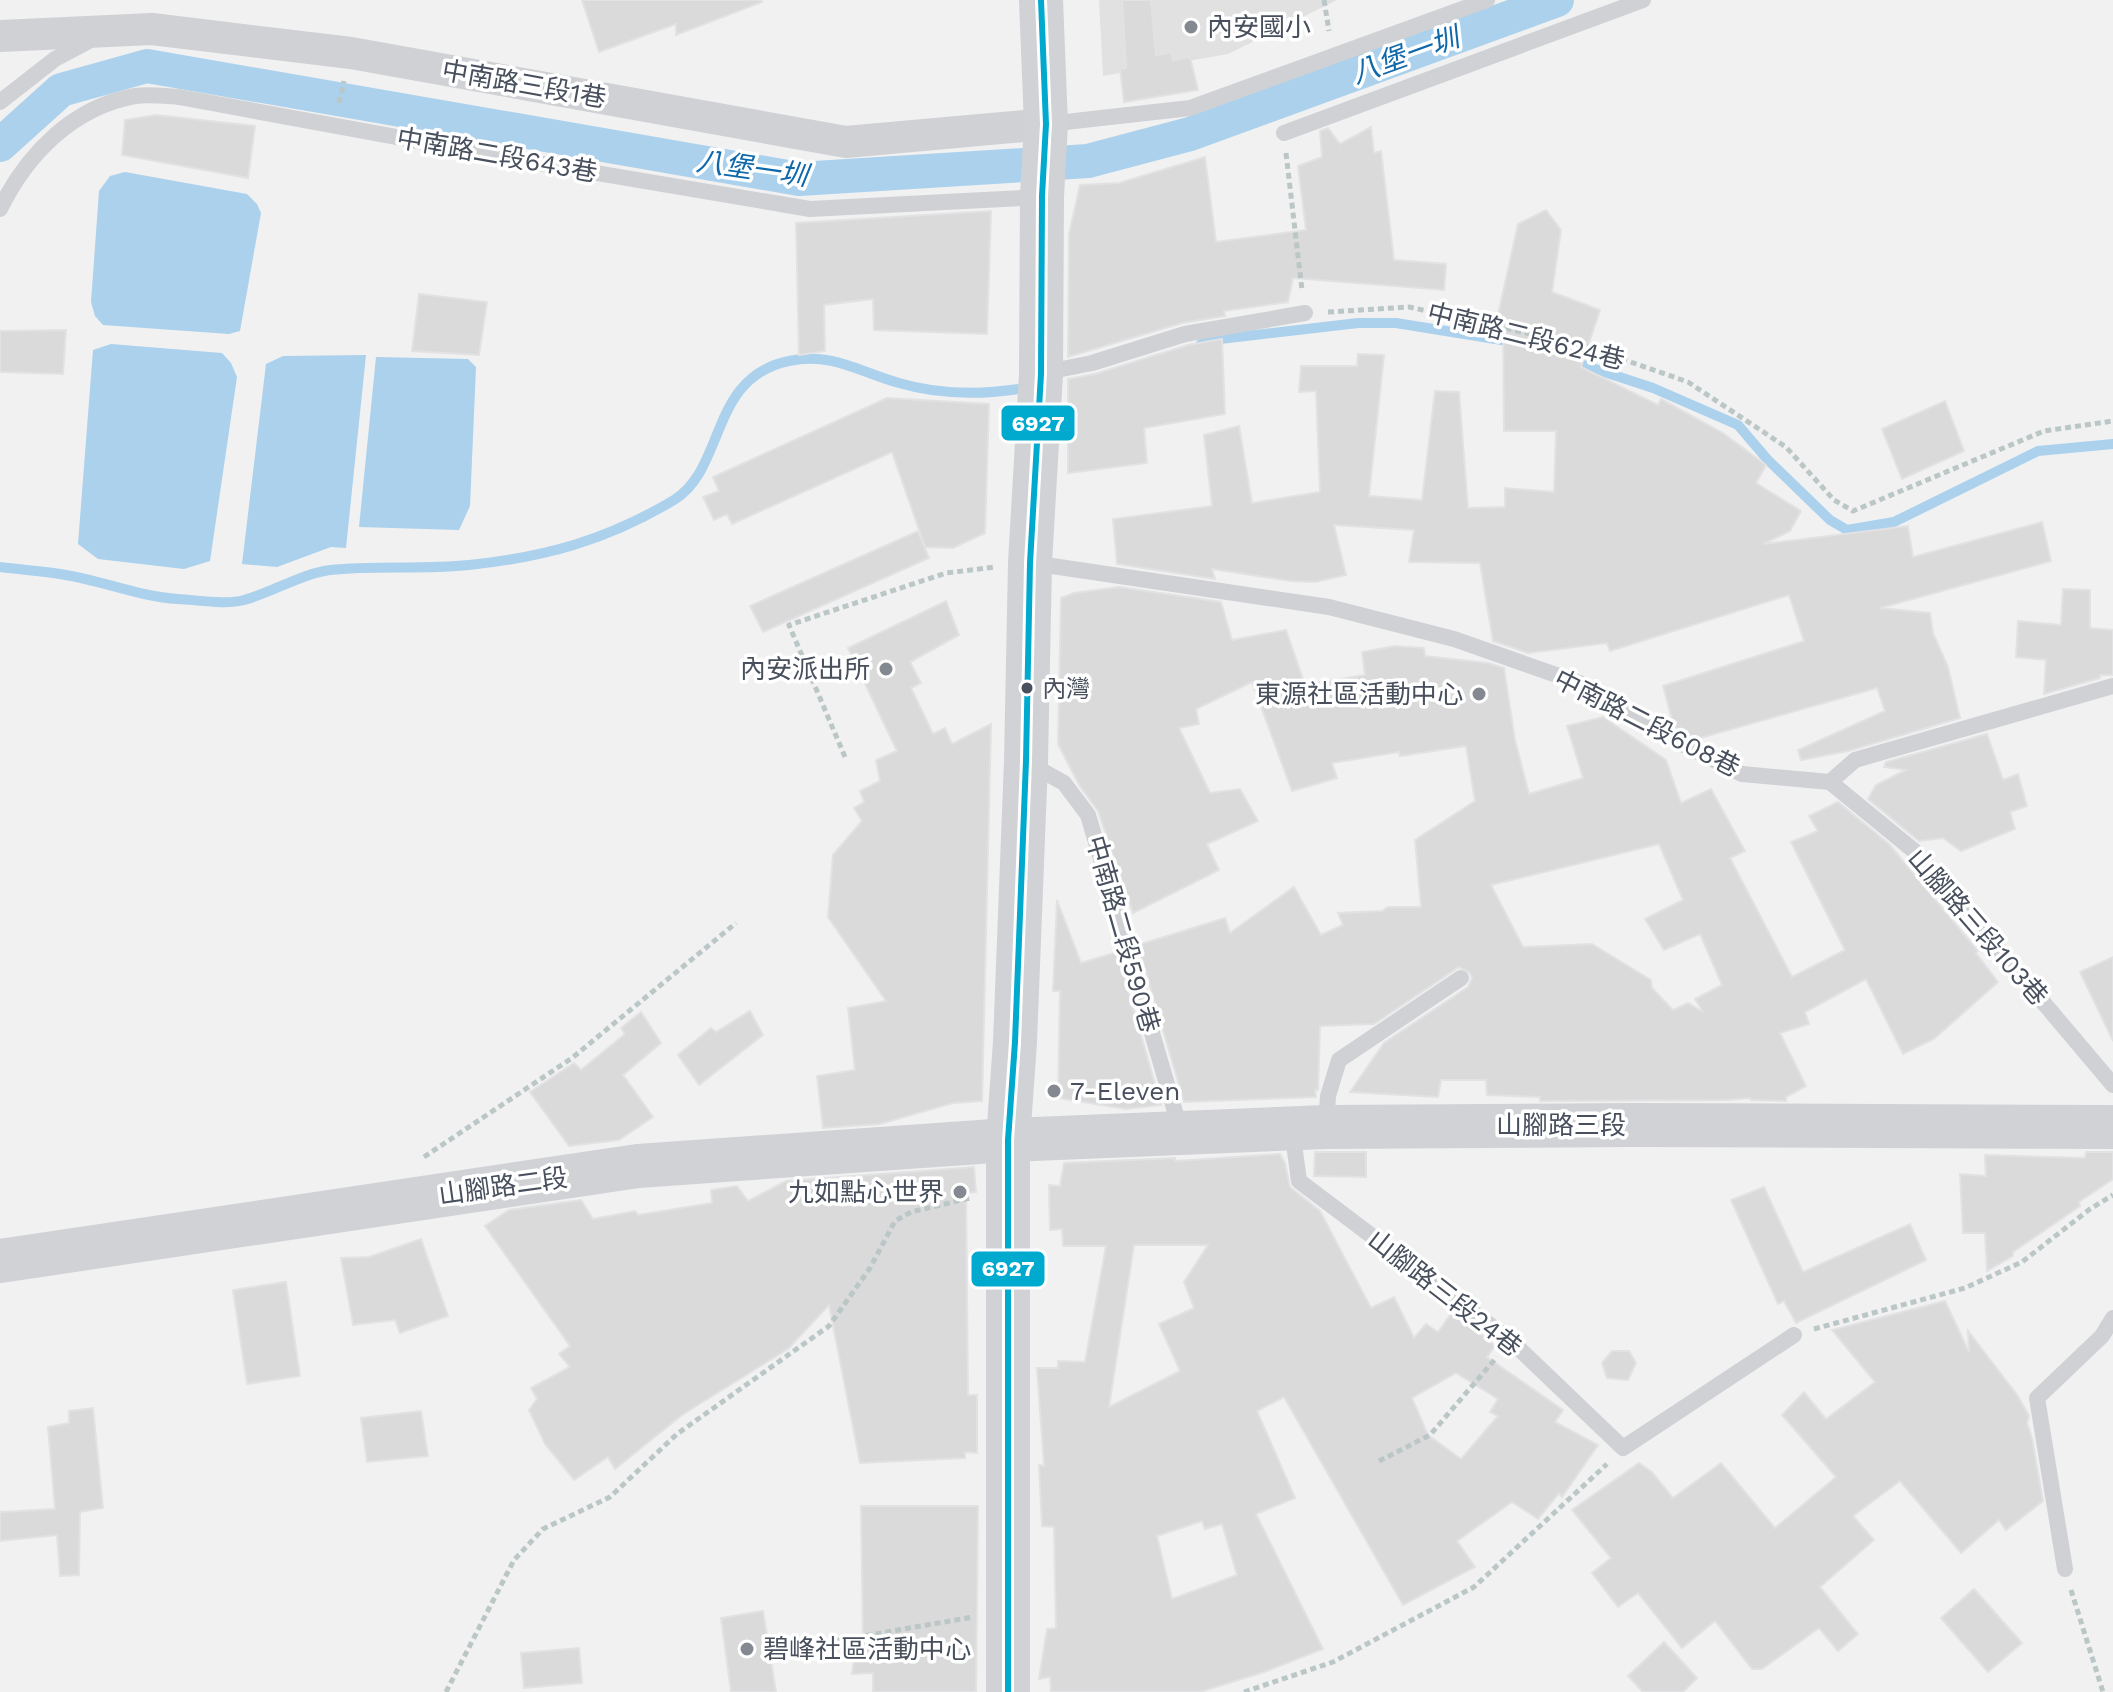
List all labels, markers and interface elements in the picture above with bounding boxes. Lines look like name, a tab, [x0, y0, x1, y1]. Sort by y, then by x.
place label: 內安國小	[1207, 12, 1311, 42]
marker: 內安國小	[1182, 18, 1200, 36]
water label: 八堡一圳	[1347, 19, 1467, 90]
street label: 中南路三段1巷	[440, 55, 608, 113]
street label: 中南路二段643巷	[395, 123, 599, 187]
water label: 八堡一圳	[694, 144, 814, 193]
street label: 中南路二段624巷	[1424, 297, 1628, 375]
line badge: 6927	[1000, 404, 1076, 442]
text: 6927	[1011, 411, 1065, 436]
place label: 內安派出所	[740, 654, 870, 684]
marker: 內安派出所	[877, 660, 895, 678]
street label: 中南路二段608巷	[1549, 663, 1745, 783]
place label: 內灣	[1042, 675, 1090, 703]
place label: 東源社區活動中心	[1255, 679, 1463, 709]
marker: 內灣	[1019, 680, 1035, 696]
marker: 東源社區活動中心	[1470, 685, 1488, 703]
street label: 中南路二段590巷	[1081, 832, 1165, 1036]
street label: 山腳路三段103巷	[1902, 843, 2054, 1011]
place label: 7-Eleven	[1070, 1076, 1180, 1106]
marker: 7-Eleven	[1045, 1082, 1063, 1100]
street label: 山腳路三段	[1496, 1110, 1626, 1140]
street label: 山腳路二段	[437, 1162, 569, 1210]
place label: 九如點心世界	[788, 1177, 944, 1207]
marker: 九如點心世界	[951, 1183, 969, 1201]
street label: 山腳路三段24巷	[1362, 1224, 1528, 1362]
line badge: 6927	[970, 1250, 1046, 1288]
text: 6927	[981, 1256, 1035, 1281]
place label: 碧峰社區活動中心	[763, 1634, 971, 1664]
marker: 碧峰社區活動中心	[738, 1640, 756, 1658]

